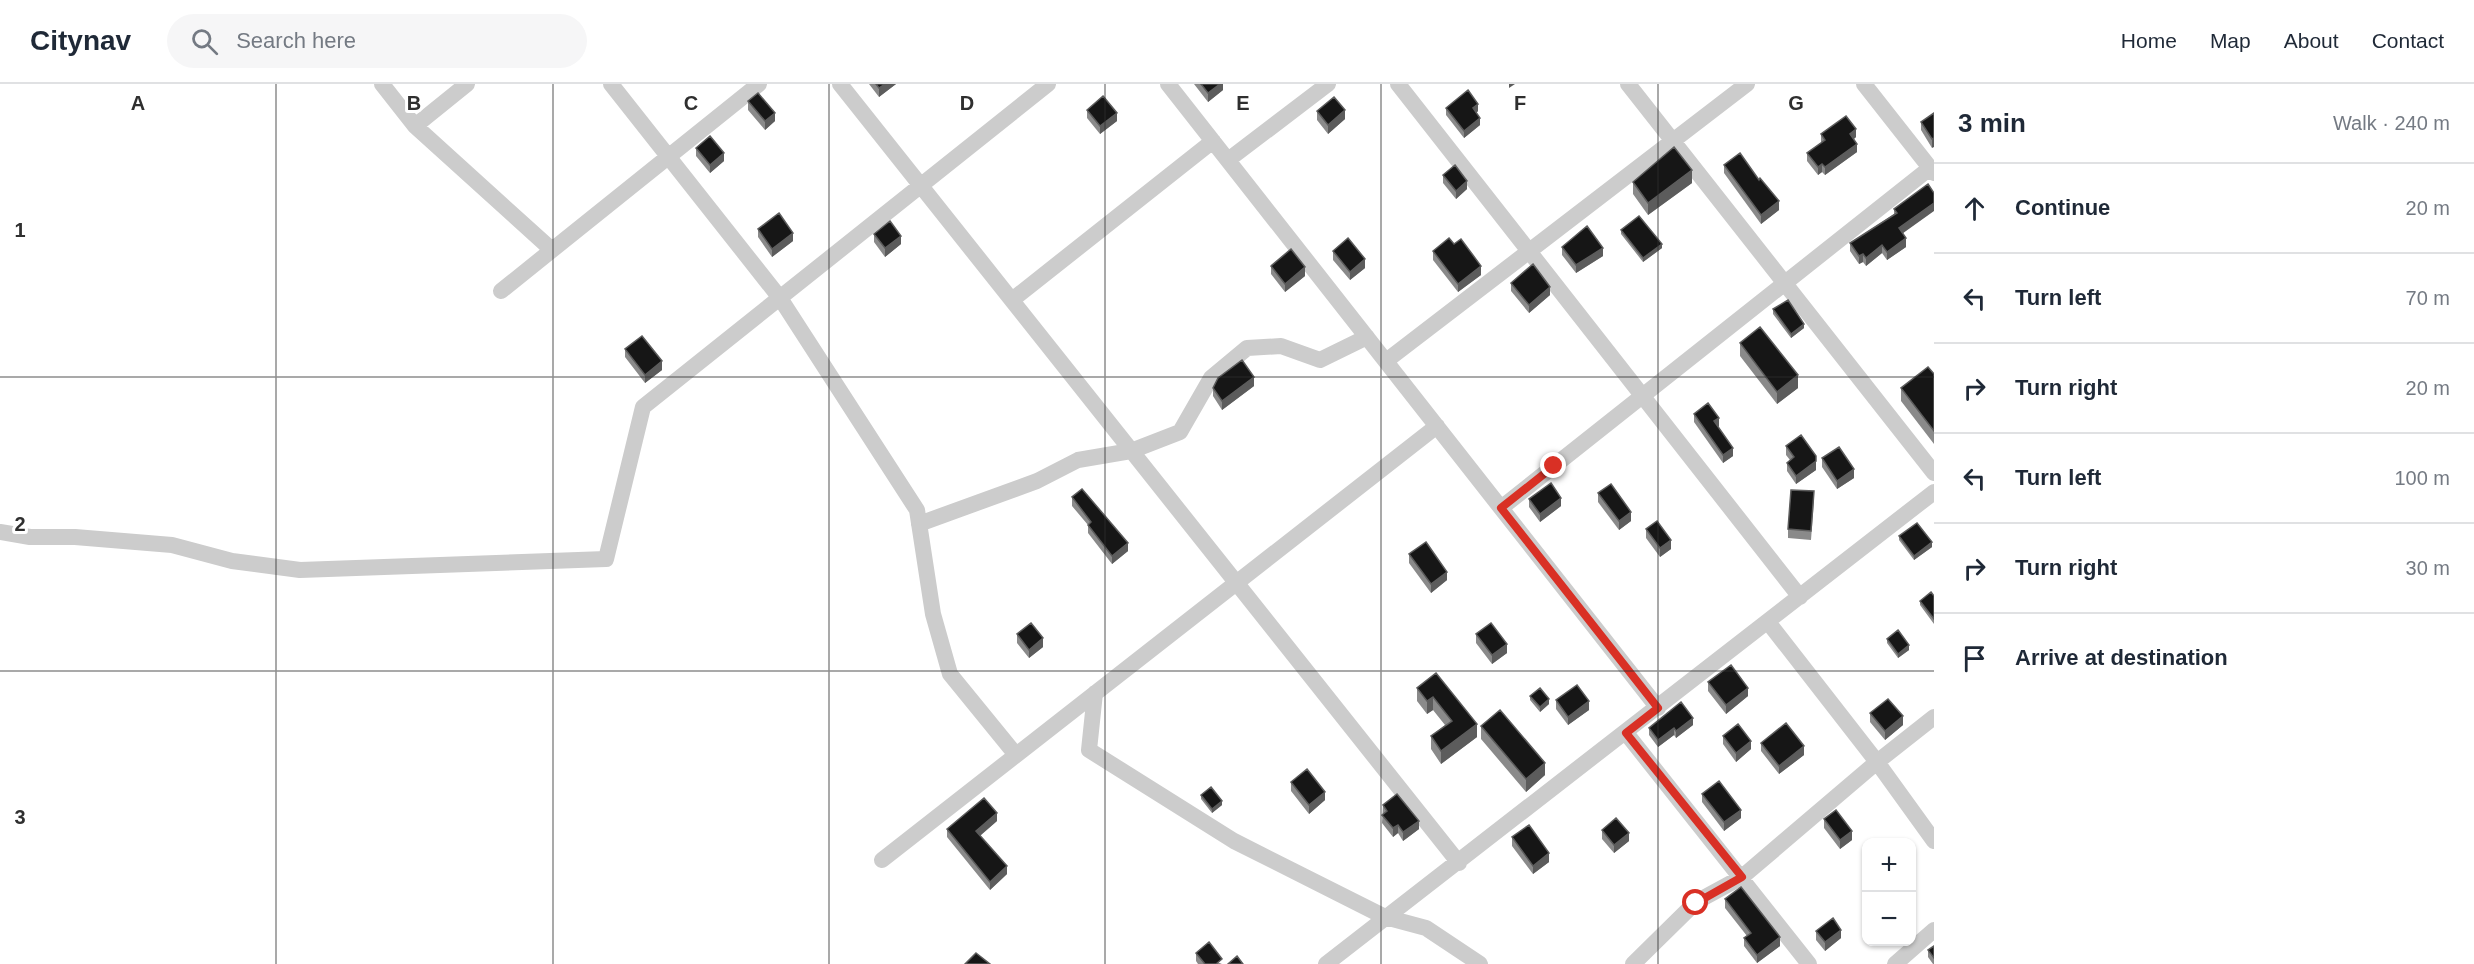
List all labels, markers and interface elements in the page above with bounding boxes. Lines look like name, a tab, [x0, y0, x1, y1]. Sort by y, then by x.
search box	[167, 14, 587, 68]
text: Citynav	[30, 25, 131, 56]
icon: search	[188, 25, 221, 58]
text: Search here	[236, 28, 356, 53]
text: Home	[2121, 29, 2177, 52]
text: Map	[2210, 29, 2251, 52]
text: About	[2284, 29, 2339, 52]
text: Contact	[2372, 29, 2444, 52]
text: A	[131, 92, 145, 114]
text: B	[407, 92, 421, 114]
text: C	[684, 92, 698, 114]
text: D	[960, 92, 974, 114]
text: E	[1236, 92, 1250, 114]
text: F	[1514, 92, 1526, 114]
text: G	[1788, 92, 1804, 114]
text: 3 min	[1958, 108, 2026, 138]
text: Walk · 240 m	[2333, 112, 2450, 134]
icon: ahead	[1958, 192, 1991, 225]
text: Continue	[2015, 195, 2110, 220]
text: 20 m	[2406, 197, 2450, 219]
text: 1	[14, 219, 26, 241]
icon: left	[1958, 282, 1991, 315]
text: Turn left	[2015, 285, 2101, 310]
text: 70 m	[2406, 287, 2450, 309]
icon: right	[1958, 372, 1991, 405]
text: Turn right	[2015, 375, 2117, 400]
text: 20 m	[2406, 377, 2450, 399]
route end	[1540, 452, 1566, 478]
icon: left	[1958, 462, 1991, 495]
text: Turn left	[2015, 465, 2101, 490]
text: 100 m	[2394, 467, 2450, 489]
text: 2	[14, 513, 26, 535]
icon: right	[1958, 552, 1991, 585]
text: Turn right	[2015, 555, 2117, 580]
text: 30 m	[2406, 557, 2450, 579]
icon: arrive	[1958, 642, 1991, 675]
text: Arrive at destination	[2015, 645, 2228, 670]
text: 3	[14, 806, 26, 828]
map controls	[1862, 838, 1916, 946]
button: +	[1862, 838, 1916, 892]
route start	[1682, 889, 1708, 915]
button: −	[1862, 892, 1916, 946]

